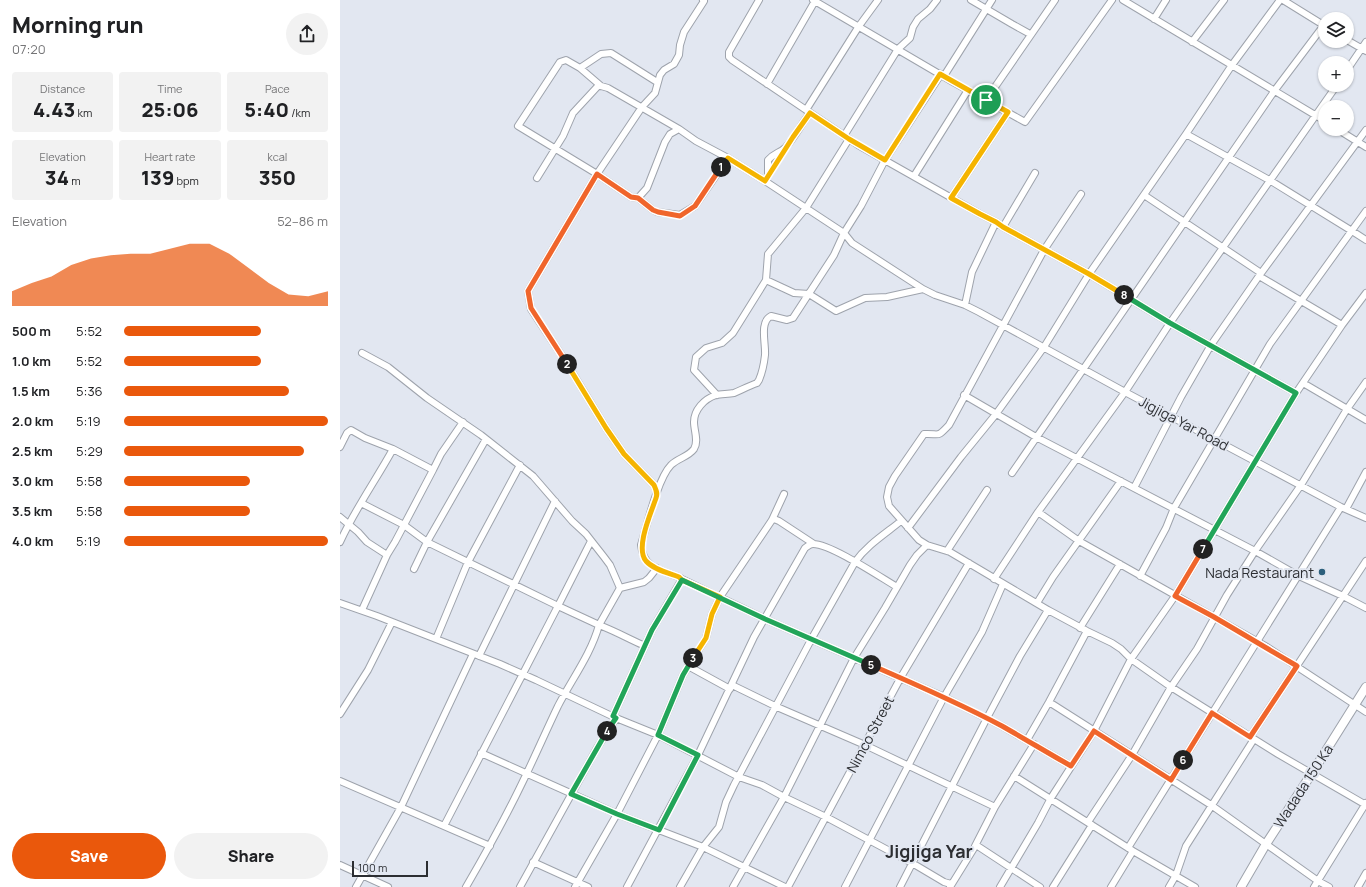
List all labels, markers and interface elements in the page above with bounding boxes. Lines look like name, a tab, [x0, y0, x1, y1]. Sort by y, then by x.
text: Morning run	[12, 10, 143, 40]
map controls	[1318, 12, 1354, 136]
button: layers	[1318, 12, 1354, 48]
button: share	[286, 13, 328, 55]
text: 07:20	[12, 40, 46, 58]
button: +	[1318, 56, 1354, 92]
text: Distance	[40, 81, 85, 96]
text: Time	[158, 81, 182, 96]
text: Pace	[265, 81, 290, 96]
pin	[969, 83, 1003, 117]
icon: arrive	[975, 89, 997, 111]
text: 4.43	[33, 96, 75, 123]
text: 25:06	[142, 96, 198, 123]
text: 5:40	[244, 96, 289, 123]
button: −	[1318, 100, 1354, 136]
text: km	[75, 105, 92, 120]
text: /km	[289, 105, 310, 120]
text: Elevation	[39, 149, 86, 164]
text: Heart rate	[144, 149, 196, 164]
text: kcal	[267, 149, 287, 164]
pin: 1	[711, 157, 731, 177]
text: 1	[719, 159, 723, 174]
text: 34	[45, 164, 69, 191]
text: 139	[141, 164, 174, 191]
text: 350	[259, 164, 296, 191]
text: m	[69, 173, 80, 188]
text: bpm	[174, 173, 199, 188]
text: Elevation	[12, 212, 67, 230]
text: 52–86 m	[277, 212, 328, 230]
pin: 8	[1114, 285, 1134, 305]
text: 8	[1121, 287, 1127, 302]
text: 500 m	[12, 322, 51, 340]
text: 5:52	[76, 322, 102, 340]
text: 1.0 km	[12, 352, 51, 370]
text: 5:52	[76, 352, 102, 370]
pin: 2	[557, 354, 577, 374]
text: 2	[564, 356, 570, 371]
text: 1.5 km	[12, 382, 50, 400]
text: 5:36	[76, 382, 103, 400]
street label: Jigjiga Yar Road	[1136, 391, 1232, 455]
text: 2.0 km	[12, 412, 54, 430]
text: 5:19	[76, 412, 101, 430]
text: 2.5 km	[12, 442, 53, 460]
text: 5:29	[76, 442, 103, 460]
text: 3.0 km	[12, 472, 53, 490]
text: 5:58	[76, 472, 102, 490]
text: 3.5 km	[12, 502, 52, 520]
text: 5:58	[76, 502, 102, 520]
text: 4.0 km	[12, 532, 53, 550]
text: 5:19	[76, 532, 101, 550]
pin: 7	[1193, 539, 1213, 559]
text: 7	[1200, 541, 1206, 556]
place label: Nada Restaurant	[1205, 563, 1314, 582]
marker: Nada Restaurant	[1317, 567, 1327, 577]
pin: 3	[683, 648, 703, 668]
text: 3	[690, 650, 696, 665]
pin: 5	[861, 655, 881, 675]
text: 5	[868, 657, 874, 672]
street label: Nimco Street	[842, 692, 898, 776]
pin: 4	[597, 721, 617, 741]
text: 4	[604, 723, 610, 738]
street label: Wadada 150 Ka	[1269, 740, 1337, 832]
pin: 6	[1173, 750, 1193, 770]
text: 6	[1180, 752, 1186, 767]
button: Save	[12, 833, 166, 879]
button: Share	[174, 833, 328, 879]
district label: Jigjiga Yar	[885, 839, 973, 863]
scale bar	[352, 859, 428, 878]
text: 100 m	[358, 860, 387, 875]

